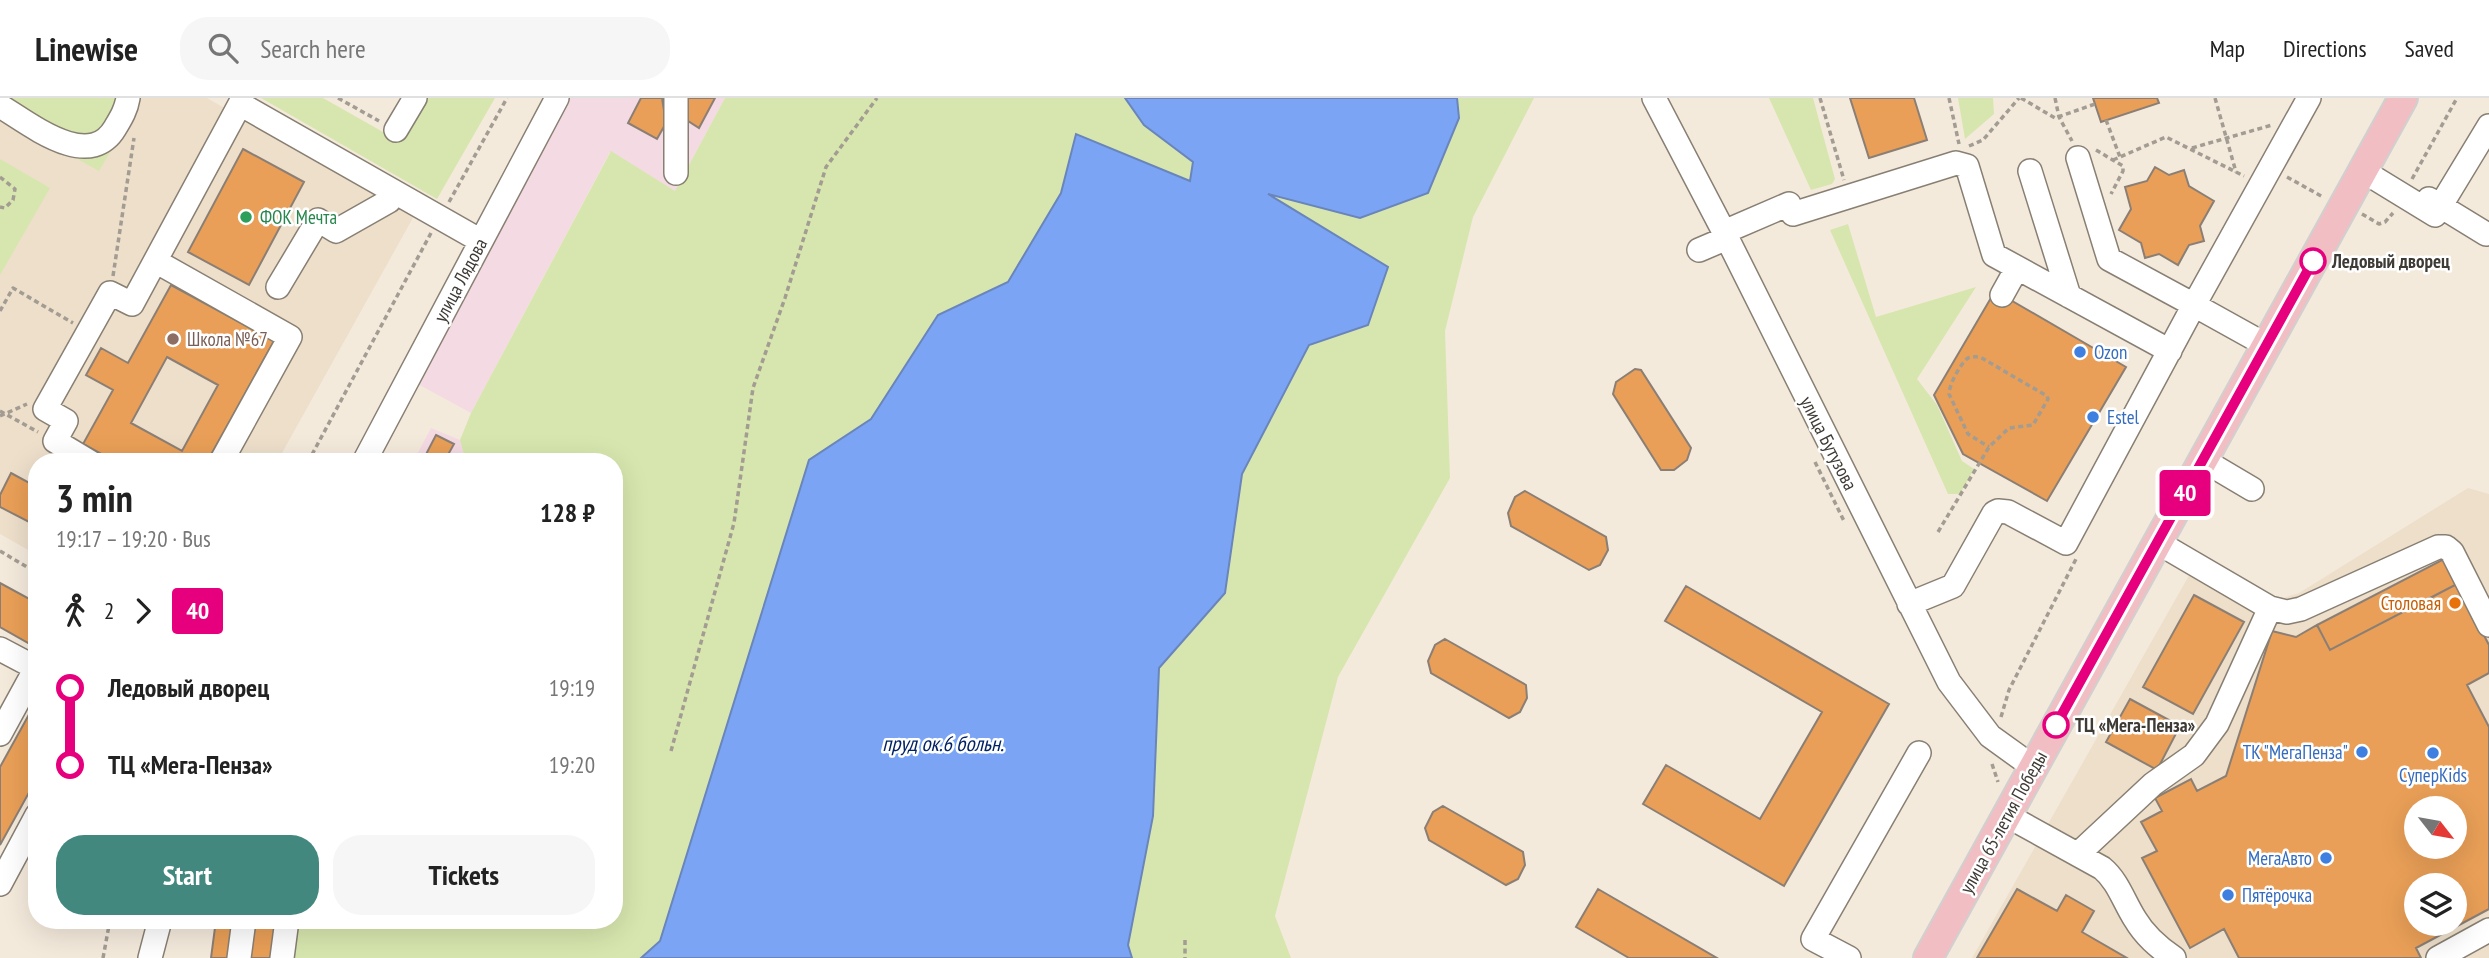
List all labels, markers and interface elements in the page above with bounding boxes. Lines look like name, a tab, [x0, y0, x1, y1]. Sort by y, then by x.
search box	[180, 17, 670, 80]
text: Linewise	[35, 27, 138, 70]
icon: search	[204, 29, 242, 67]
text: Search here	[260, 32, 366, 65]
text: Map	[2210, 33, 2245, 64]
text: Directions	[2283, 33, 2367, 64]
text: Saved	[2405, 33, 2454, 64]
place label: ФОК Мечта	[260, 205, 337, 229]
marker: ФОК Мечта	[238, 209, 254, 225]
street label: улица Лядова	[428, 234, 492, 326]
marker: Ледовый дворец	[2300, 248, 2326, 274]
place label: Ледовый дворец	[2331, 249, 2450, 273]
place label: Школа №67	[187, 327, 268, 351]
marker: Школа №67	[165, 331, 181, 347]
place label: Ozon	[2094, 340, 2127, 364]
marker: Ozon	[2072, 344, 2088, 360]
street label: улица Бутузова	[1795, 392, 1863, 494]
place label: Estel	[2107, 405, 2139, 429]
marker: Estel	[2085, 409, 2101, 425]
line badge: 40	[2154, 470, 2216, 516]
text: 3 min	[56, 473, 133, 522]
text: 40	[2174, 477, 2196, 508]
text: 128 ₽	[540, 496, 595, 529]
text: 19:17 – 19:20 · Bus	[56, 524, 211, 553]
place label: Столовая	[2381, 591, 2441, 615]
icon: walk	[56, 592, 94, 630]
icon: forward	[124, 592, 162, 630]
text: 40	[186, 595, 209, 626]
marker: Столовая	[2447, 595, 2463, 611]
text: 2	[104, 596, 114, 625]
text: Ледовый дворец	[108, 671, 269, 704]
text: 19:19	[549, 673, 595, 702]
marker: ТЦ «Мега-Пенза»	[2043, 712, 2069, 738]
place label: ТЦ «Мега-Пенза»	[2075, 713, 2196, 737]
water label: пруд ок.6 больн.	[882, 730, 1004, 757]
place label: ТК "МегаПенза"	[2243, 740, 2348, 764]
marker: ТК "МегаПенза"	[2354, 744, 2370, 760]
marker: СуперKids	[2425, 745, 2441, 761]
street label: улица 65-летия Победы	[1954, 747, 2052, 897]
text: ТЦ «Мега-Пенза»	[108, 748, 273, 781]
text: 19:20	[549, 750, 595, 779]
place label: СуперKids	[2399, 763, 2467, 787]
north arrow	[2404, 796, 2468, 859]
map controls	[2404, 796, 2467, 936]
button: Start	[56, 835, 319, 915]
button: Tickets	[333, 835, 595, 915]
place label: МегаАвто	[2248, 846, 2312, 870]
marker: МегаАвто	[2318, 850, 2334, 866]
button: layers	[2404, 873, 2467, 936]
place label: Пятёрочка	[2242, 883, 2312, 907]
marker: Пятёрочка	[2220, 887, 2236, 903]

